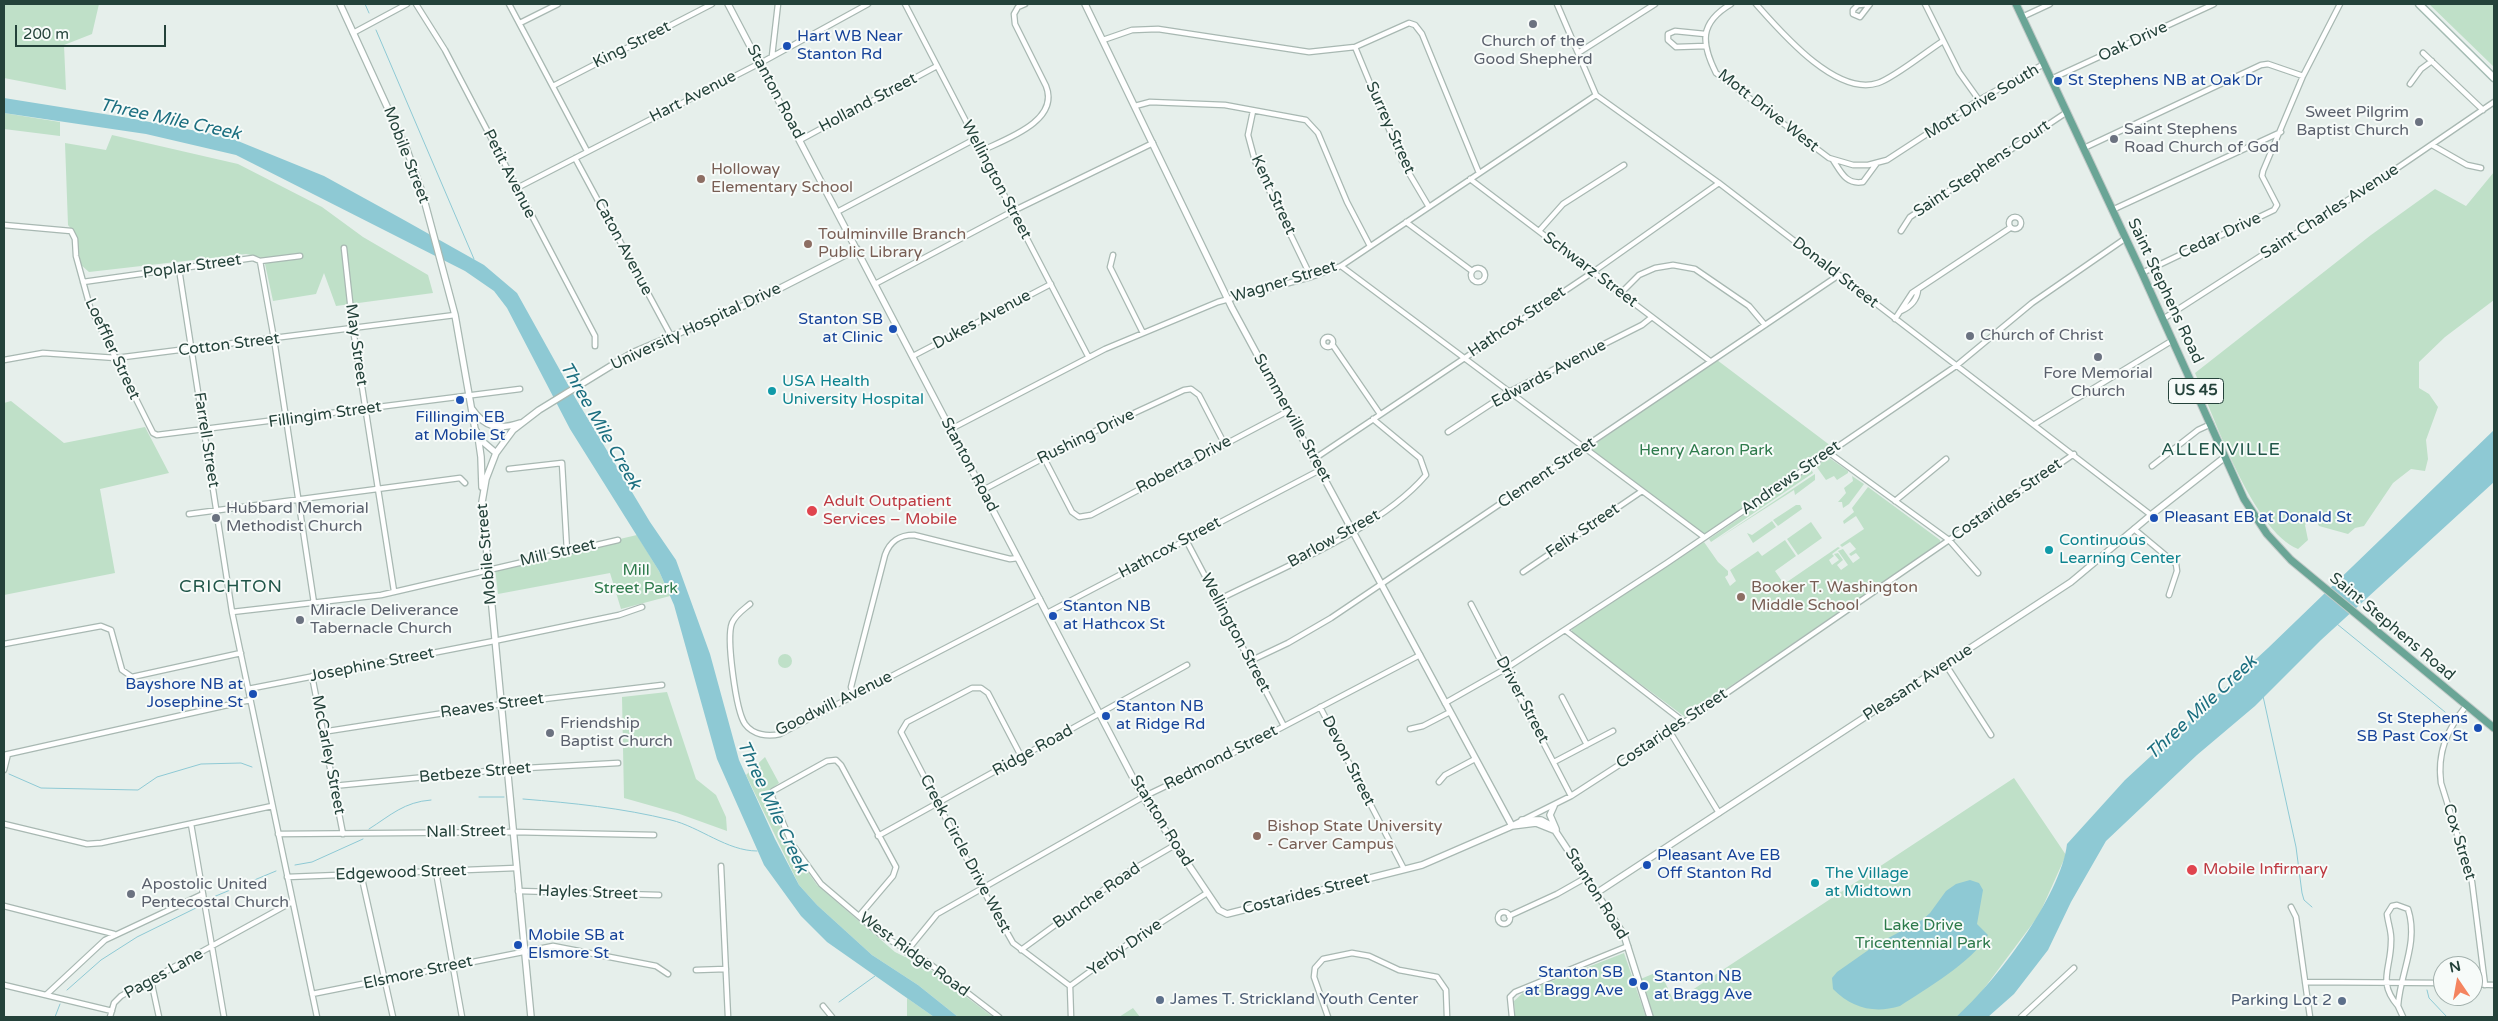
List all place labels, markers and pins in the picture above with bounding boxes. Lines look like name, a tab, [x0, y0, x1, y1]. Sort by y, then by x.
marker: Church of the Good Shepherd	[1527, 18, 1539, 30]
place label: Hart WB Near Stanton Rd	[797, 27, 903, 65]
place label: Church of the Good Shepherd	[1473, 32, 1593, 70]
marker: Hart WB Near Stanton Rd	[781, 40, 793, 52]
place label: St Stephens NB at Oak Dr	[2068, 71, 2263, 91]
marker: St Stephens NB at Oak Dr	[2052, 75, 2064, 87]
place label: Sweet Pilgrim Baptist Church	[2296, 103, 2409, 141]
marker: Sweet Pilgrim Baptist Church	[2413, 116, 2425, 128]
place label: Saint Stephens Road Church of God	[2124, 120, 2279, 158]
marker: Saint Stephens Road Church of God	[2108, 133, 2120, 145]
place label: Holloway Elementary School	[711, 160, 853, 198]
marker: Holloway Elementary School	[695, 173, 707, 185]
place label: Toulminville Branch Public Library	[818, 225, 966, 263]
marker: Toulminville Branch Public Library	[802, 238, 814, 250]
place label: Stanton SB at Clinic	[798, 310, 883, 348]
marker: Stanton SB at Clinic	[887, 323, 899, 335]
place label: Church of Christ	[1980, 326, 2103, 346]
marker: Church of Christ	[1964, 330, 1976, 342]
marker: Fore Memorial Church	[2092, 351, 2104, 363]
place label: Fore Memorial Church	[2043, 364, 2153, 402]
place label: USA Health University Hospital	[782, 372, 924, 410]
marker: USA Health University Hospital	[766, 385, 778, 397]
marker: Fillingim EB at Mobile St	[454, 394, 466, 406]
place label: Fillingim EB at Mobile St	[415, 408, 505, 446]
place label: Adult Outpatient Services – Mobile	[823, 492, 957, 530]
place label: Hubbard Memorial Methodist Church	[226, 499, 369, 537]
marker: Adult Outpatient Services – Mobile	[805, 504, 819, 518]
place label: Pleasant EB at Donald St	[2164, 508, 2352, 528]
marker: Hubbard Memorial Methodist Church	[210, 512, 222, 524]
marker: Pleasant EB at Donald St	[2148, 512, 2160, 524]
place label: Continuous Learning Center	[2059, 531, 2181, 569]
marker: Continuous Learning Center	[2043, 544, 2055, 556]
place label: Booker T. Washington Middle School	[1751, 578, 1918, 616]
marker: Booker T. Washington Middle School	[1735, 591, 1747, 603]
place label: Stanton NB at Hathcox St	[1063, 597, 1165, 635]
place label: Miracle Deliverance Tabernacle Church	[310, 601, 459, 639]
marker: Stanton NB at Hathcox St	[1047, 610, 1059, 622]
marker: Miracle Deliverance Tabernacle Church	[294, 614, 306, 626]
place label: Bayshore NB at Josephine St	[125, 675, 243, 713]
marker: Bayshore NB at Josephine St	[247, 688, 259, 700]
place label: Stanton NB at Ridge Rd	[1116, 697, 1205, 735]
place label: St Stephens SB Past Cox St	[2357, 709, 2468, 747]
marker: Stanton NB at Ridge Rd	[1100, 710, 1112, 722]
place label: Friendship Baptist Church	[560, 714, 673, 752]
marker: St Stephens SB Past Cox St	[2472, 722, 2484, 734]
marker: Friendship Baptist Church	[544, 727, 556, 739]
place label: Bishop State University - Carver Campus	[1267, 817, 1442, 855]
marker: Bishop State University - Carver Campus	[1251, 830, 1263, 842]
place label: Pleasant Ave EB Off Stanton Rd	[1657, 846, 1780, 884]
marker: Pleasant Ave EB Off Stanton Rd	[1641, 859, 1653, 871]
place label: Mobile Infirmary	[2203, 860, 2328, 880]
marker: Mobile Infirmary	[2185, 863, 2199, 877]
place label: The Village at Midtown	[1825, 864, 1911, 902]
place label: Apostolic United Pentecostal Church	[141, 875, 289, 913]
marker: The Village at Midtown	[1809, 877, 1821, 889]
marker: Apostolic United Pentecostal Church	[125, 888, 137, 900]
place label: Mobile SB at Elsmore St	[528, 926, 624, 964]
marker: Mobile SB at Elsmore St	[512, 939, 524, 951]
place label: Stanton SB at Bragg Ave	[1525, 963, 1623, 1001]
place label: Stanton NB at Bragg Ave	[1654, 967, 1752, 1005]
marker: Stanton SB at Bragg Ave	[1627, 976, 1639, 988]
marker: Stanton NB at Bragg Ave	[1638, 980, 1650, 992]
place label: James T. Strickland Youth Center	[1170, 990, 1418, 1010]
place label: Parking Lot 2	[2231, 991, 2332, 1011]
marker: James T. Strickland Youth Center	[1154, 994, 1166, 1006]
marker: Parking Lot 2	[2336, 995, 2348, 1007]

